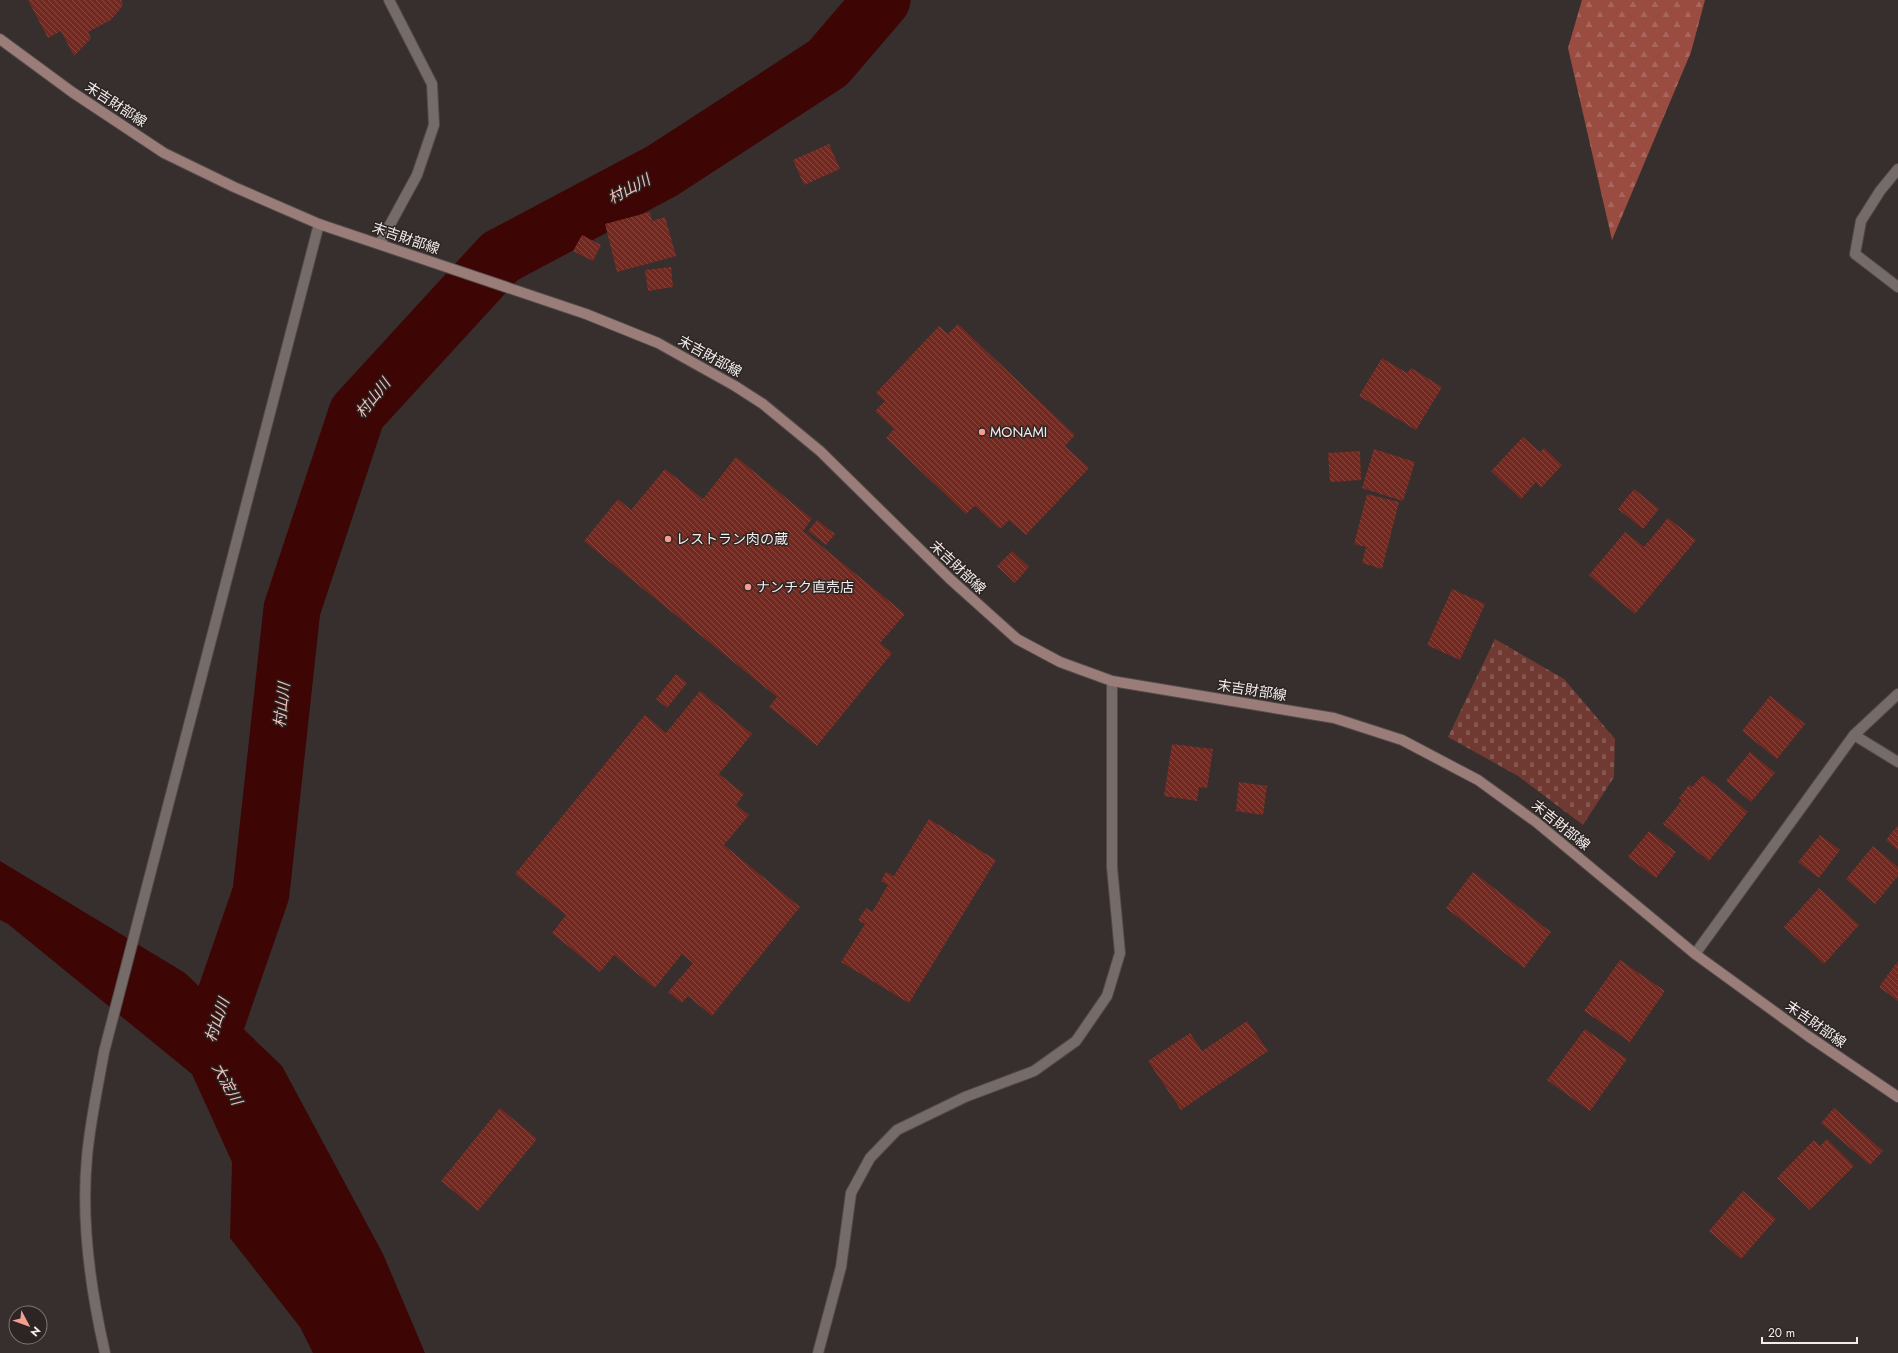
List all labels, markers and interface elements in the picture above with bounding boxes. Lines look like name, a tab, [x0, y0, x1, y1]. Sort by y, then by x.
street label: 末吉財部線	[81, 77, 151, 131]
water label: 村山川	[604, 168, 656, 209]
street label: 末吉財部線	[370, 217, 442, 259]
street label: 末吉財部線	[675, 330, 745, 382]
water label: 村山川	[350, 372, 397, 422]
place label: MONAMI	[990, 422, 1047, 442]
marker: MONAMI	[977, 427, 987, 437]
place label: レストラン肉の蔵	[676, 529, 788, 549]
marker: レストラン肉の蔵	[663, 534, 673, 544]
street label: 末吉財部線	[926, 536, 990, 598]
place label: ナンチク直売店	[756, 577, 854, 597]
marker: ナンチク直売店	[743, 582, 753, 592]
street label: 末吉財部線	[1216, 675, 1288, 705]
water label: 村山川	[269, 679, 295, 729]
street label: 末吉財部線	[1528, 795, 1594, 855]
water label: 村山川	[199, 993, 235, 1045]
street label: 末吉財部線	[1782, 996, 1850, 1052]
water label: 大淀川	[206, 1059, 248, 1111]
north arrow	[8, 1305, 48, 1345]
scale bar	[1762, 1319, 1857, 1345]
text: N	[27, 1323, 44, 1340]
text: 20 m	[1768, 1324, 1795, 1342]

